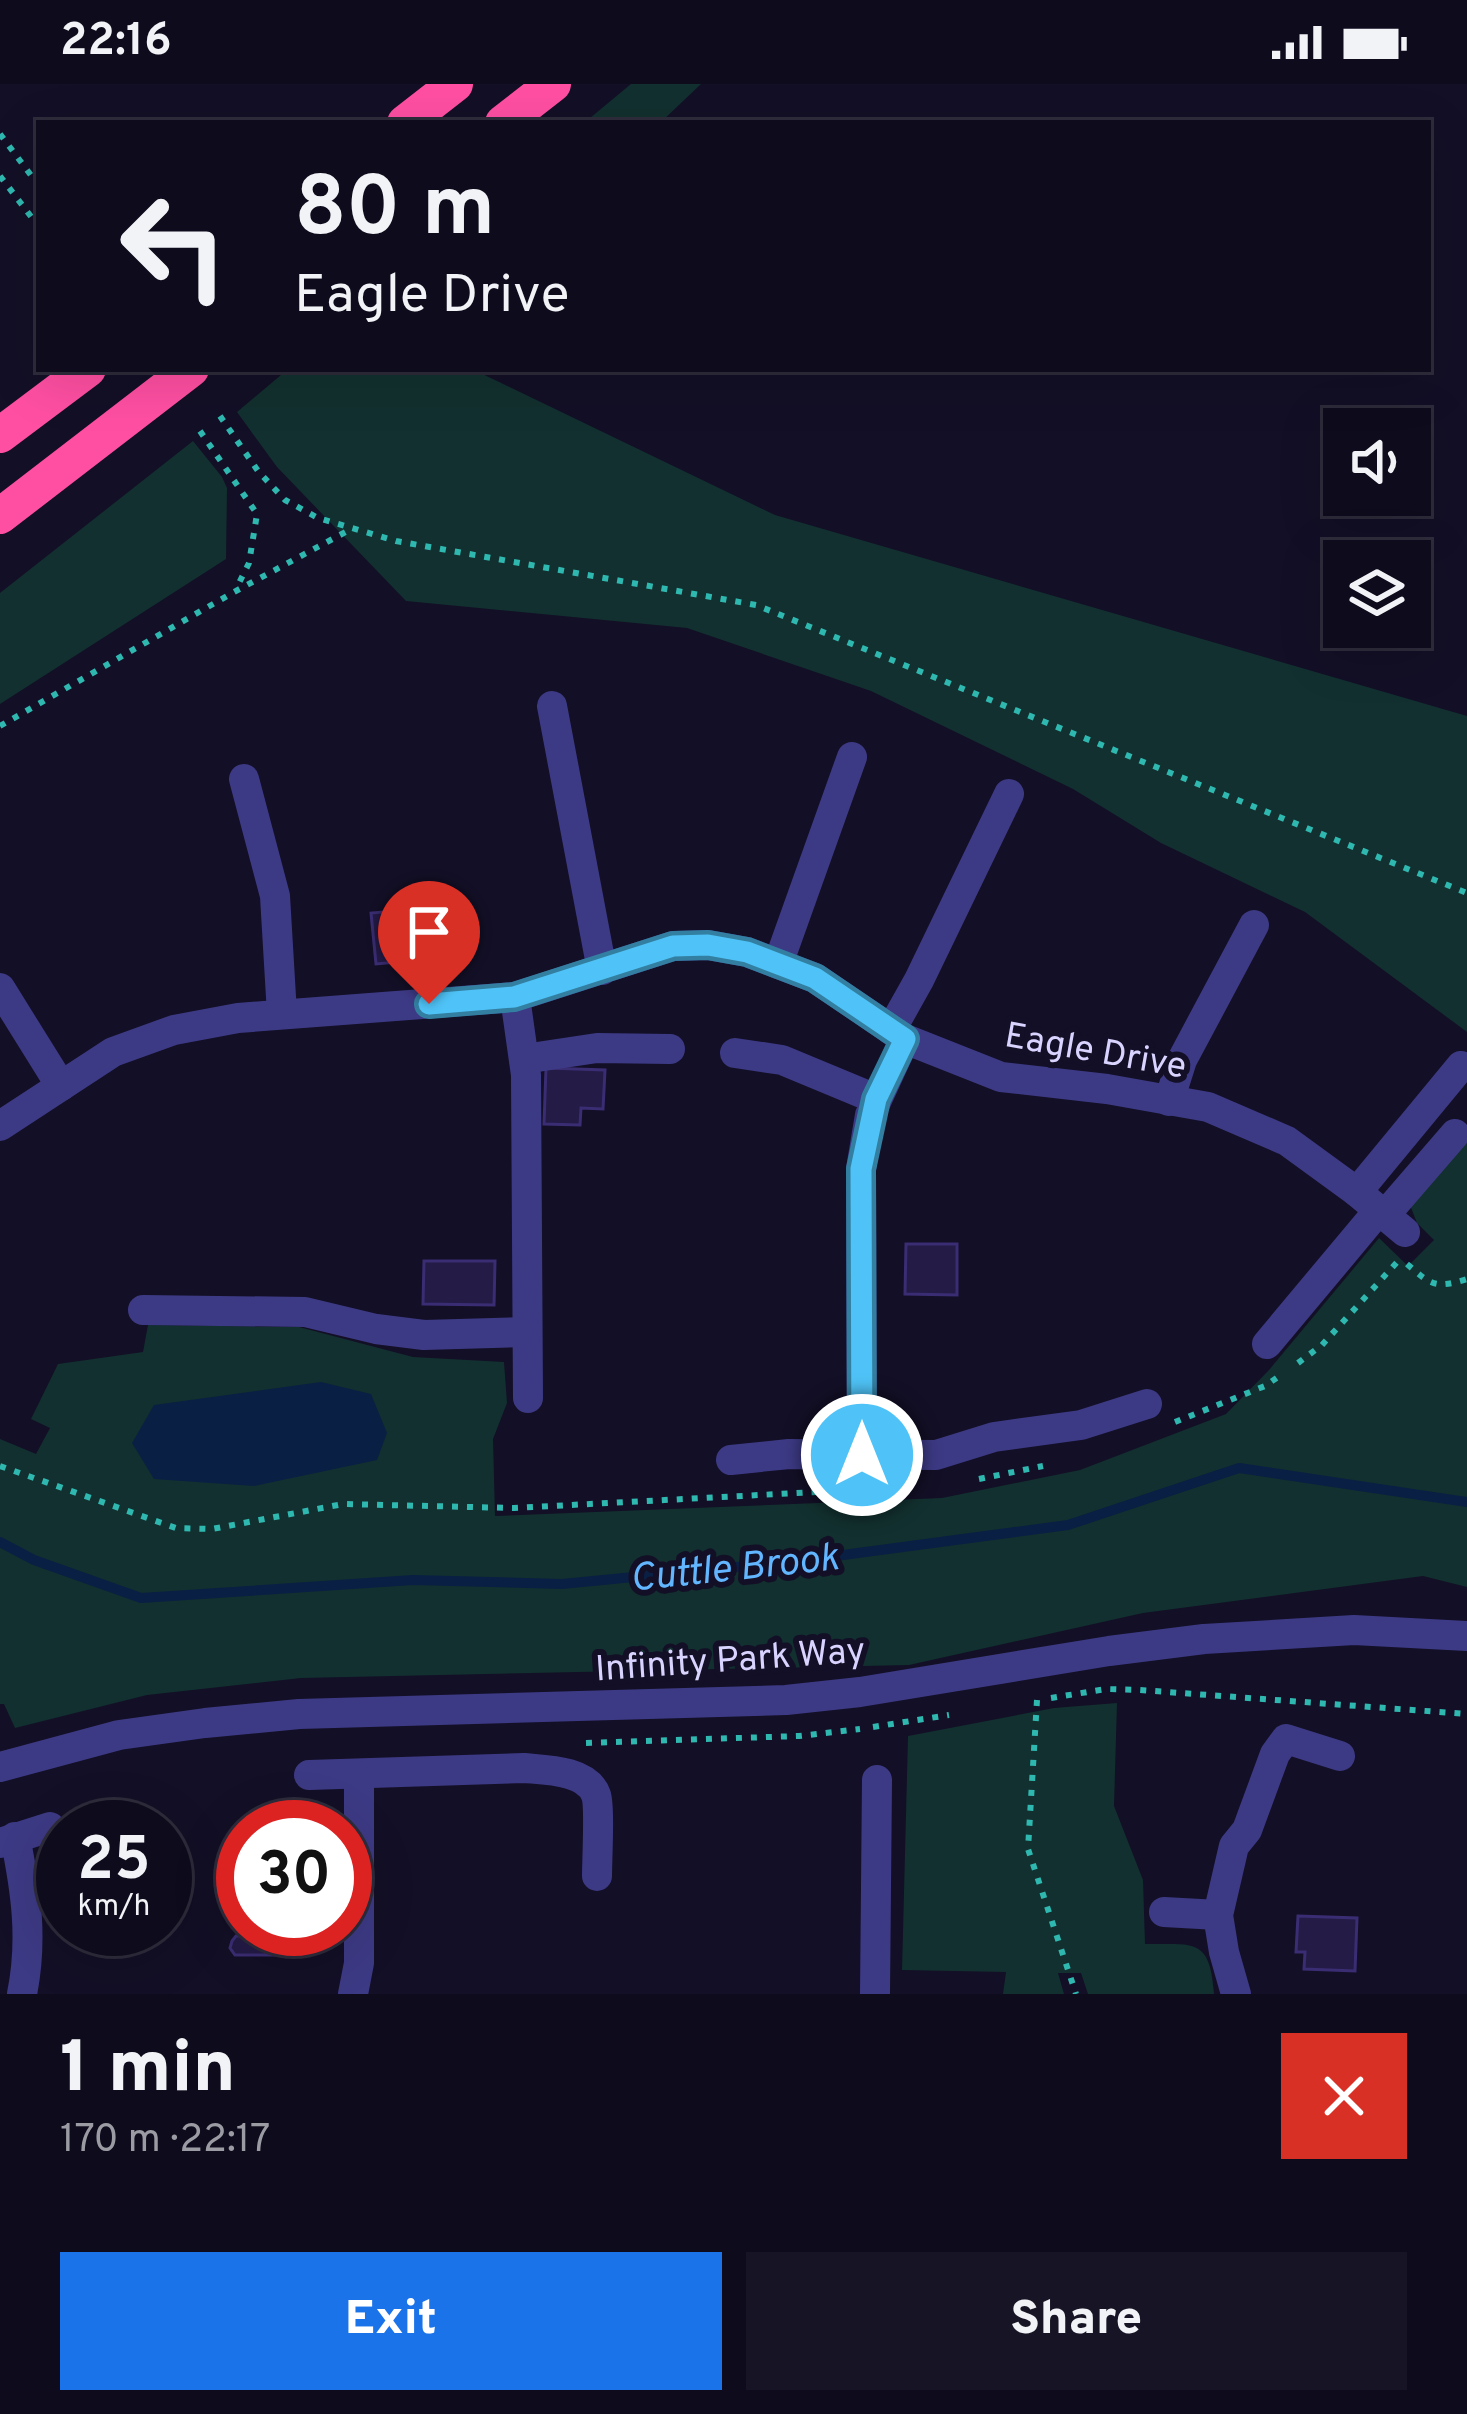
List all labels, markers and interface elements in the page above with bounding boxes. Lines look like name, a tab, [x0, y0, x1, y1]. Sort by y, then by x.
text: 22:16	[60, 14, 172, 71]
text: 80 m	[294, 159, 495, 265]
icon: left	[96, 168, 252, 324]
text: Eagle Drive	[294, 263, 570, 332]
map controls	[1323, 408, 1431, 648]
button: sound	[1323, 408, 1431, 516]
button: layers	[1323, 540, 1431, 648]
pin	[378, 881, 480, 1004]
icon: arrive	[396, 899, 462, 965]
street label: Eagle Drive	[1001, 1014, 1190, 1092]
position arrow	[799, 1392, 925, 1518]
water label: Cuttle Brook	[628, 1535, 843, 1606]
street label: Infinity Park Way	[594, 1630, 867, 1694]
speed limit sign: 30	[216, 1800, 372, 1956]
text: 25	[77, 1825, 151, 1901]
text: km/h	[78, 1889, 150, 1926]
text: 1 min	[60, 2026, 236, 2118]
button: close	[1281, 2033, 1407, 2159]
text: 170 m · 22:17	[60, 2117, 270, 2166]
button: Exit	[60, 2252, 722, 2390]
button: Share	[746, 2252, 1407, 2390]

